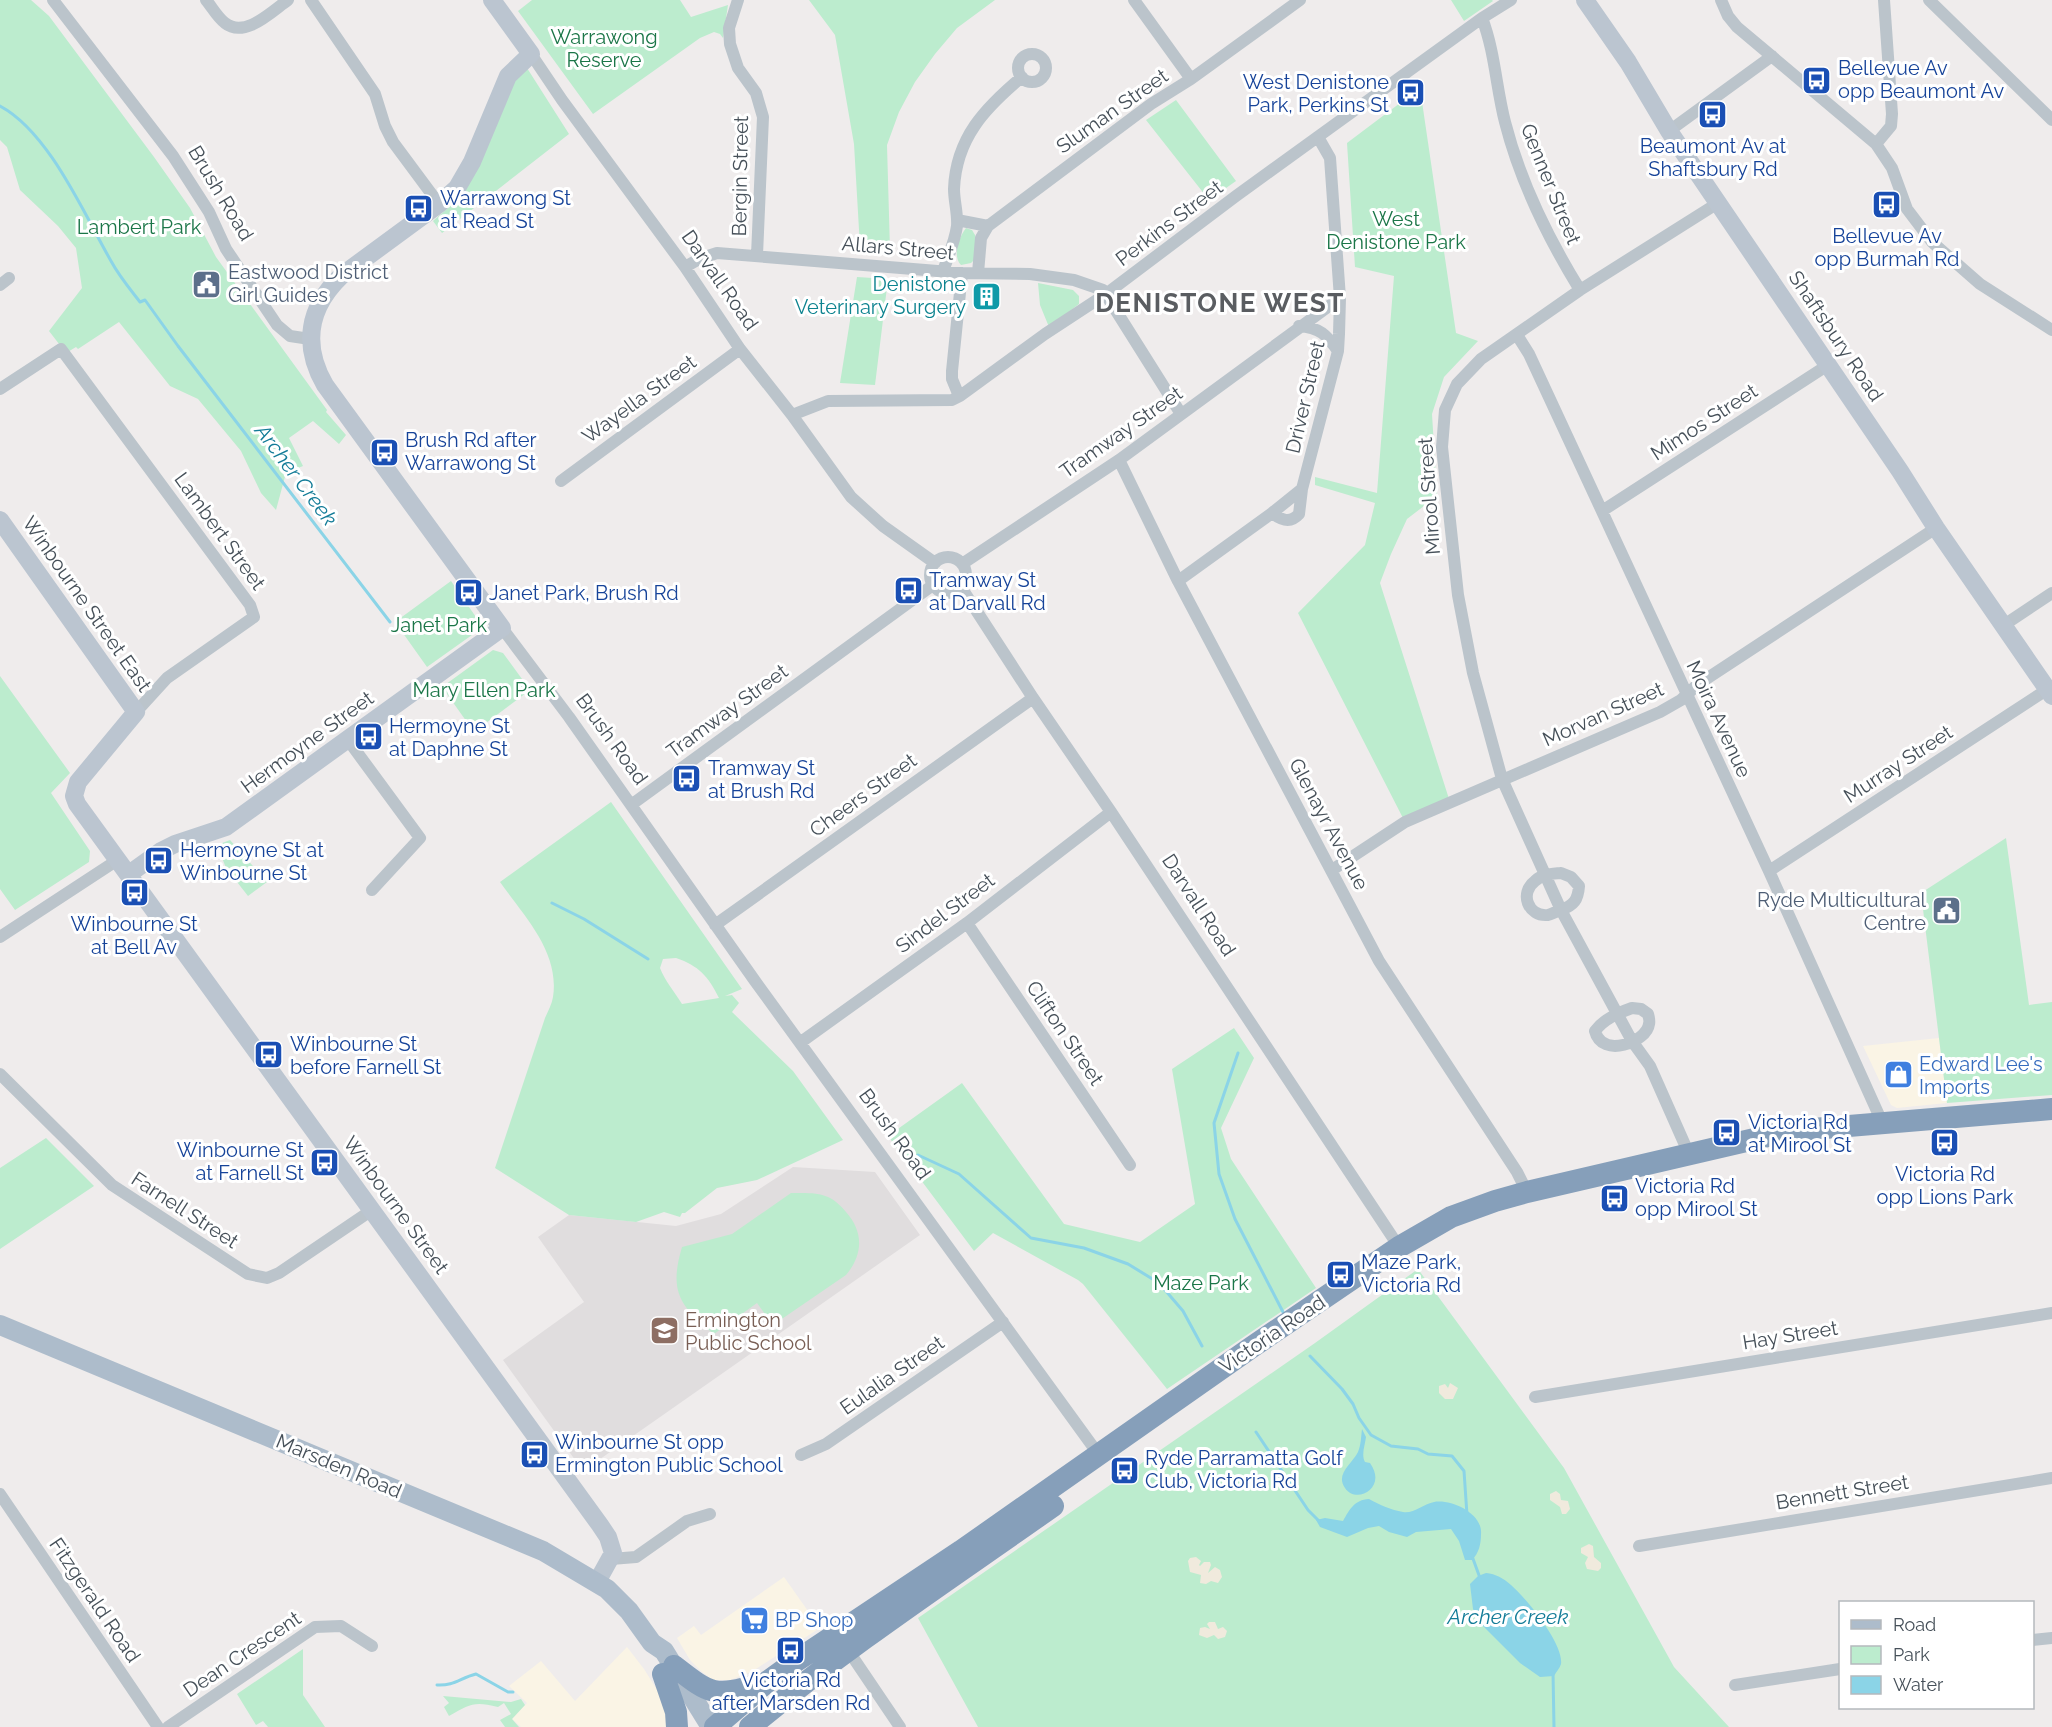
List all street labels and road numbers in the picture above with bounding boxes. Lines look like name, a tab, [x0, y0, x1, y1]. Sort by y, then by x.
street label: Sluman Street	[1051, 63, 1173, 158]
street label: Bergin Street	[727, 115, 753, 237]
street label: Genner Street	[1516, 120, 1586, 248]
street label: Brush Road	[183, 141, 259, 245]
street label: Perkins Street	[1111, 175, 1228, 271]
street label: Darvall Road	[677, 225, 763, 335]
street label: Allars Street	[841, 231, 955, 265]
street label: Shaftsbury Road	[1783, 266, 1889, 406]
street label: Driver Street	[1280, 338, 1330, 456]
street label: Wayella Street	[577, 349, 701, 448]
street label: Mimos Street	[1646, 378, 1762, 465]
street label: Tramway Street	[1055, 381, 1187, 483]
street label: Mirool Street	[1413, 436, 1445, 556]
street label: Lambert Street	[169, 468, 271, 595]
street label: Winbourne Street East	[17, 512, 157, 697]
street label: Moira Avenue	[1681, 657, 1757, 781]
street label: Tramway Street	[662, 659, 792, 763]
street label: Morvan Street	[1539, 677, 1667, 751]
street label: Hermoyne Street	[236, 686, 378, 798]
street label: Brush Road	[571, 689, 653, 789]
street label: Murray Street	[1839, 720, 1957, 808]
street label: Cheers Street	[805, 748, 921, 842]
street label: Glenayr Avenue	[1284, 754, 1374, 894]
street label: Darvall Road	[1157, 849, 1241, 961]
street label: Sindel Street	[891, 868, 999, 958]
street label: Clifton Street	[1021, 976, 1109, 1090]
street label: Brush Road	[854, 1084, 936, 1184]
street label: Winbourne Street	[338, 1132, 454, 1279]
street label: Farnell Street	[127, 1167, 243, 1254]
street label: Victoria Road	[1214, 1290, 1330, 1378]
street label: Hay Street	[1741, 1316, 1840, 1354]
street label: Eulalia Street	[835, 1330, 949, 1420]
street label: Marsden Road	[273, 1429, 405, 1503]
street label: Bennett Street	[1774, 1470, 1910, 1514]
street label: Fitzgerald Road	[44, 1533, 146, 1667]
street label: Dean Crescent	[179, 1606, 305, 1702]

